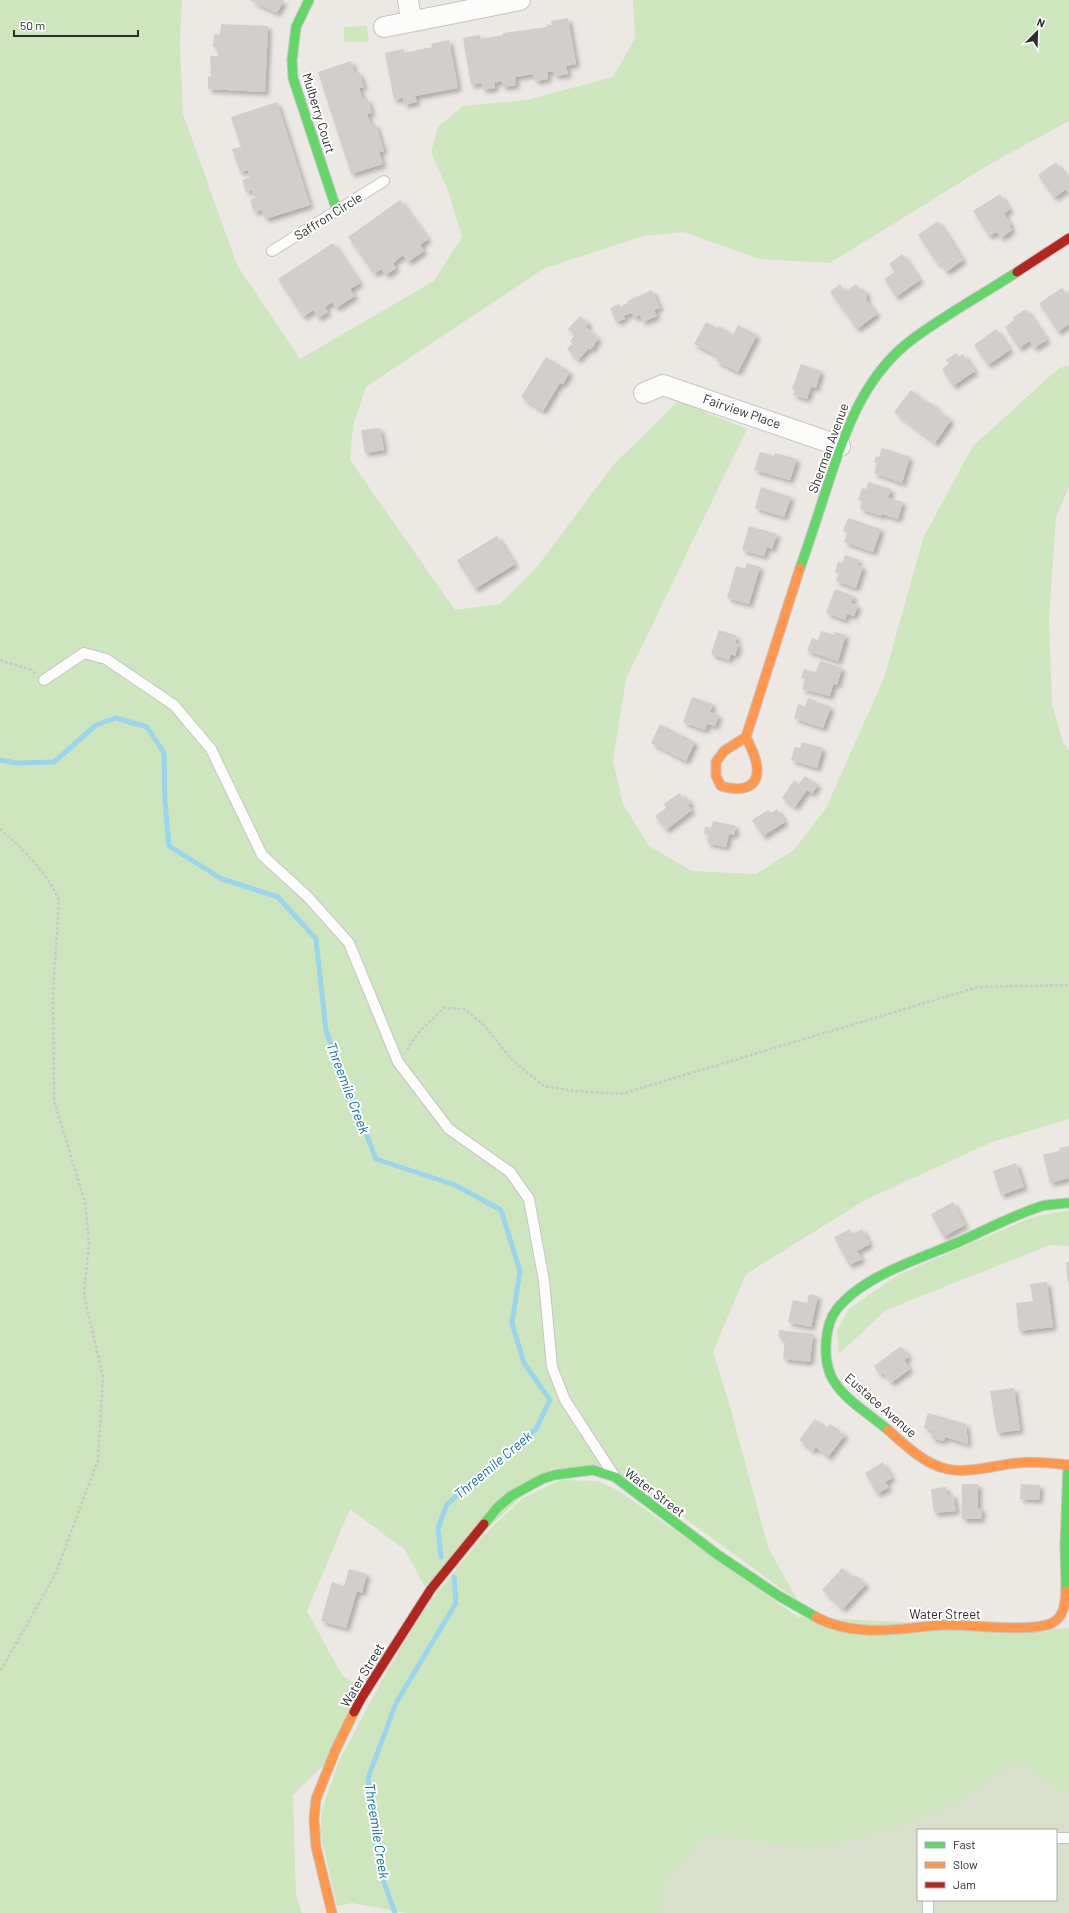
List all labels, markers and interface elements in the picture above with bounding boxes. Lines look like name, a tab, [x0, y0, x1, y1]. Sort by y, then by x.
scale bar	[14, 12, 138, 38]
north arrow	[1017, 12, 1057, 52]
text: N	[1035, 15, 1047, 30]
text: 50 m	[20, 18, 45, 32]
street label: Mulberry Court	[299, 71, 339, 155]
street label: Saffron Circle	[291, 189, 365, 243]
street label: Fairview Place	[701, 390, 783, 432]
street label: Sherman Avenue	[804, 401, 852, 495]
water label: Threemile Creek	[323, 1040, 374, 1136]
street label: Eustace Avenue	[842, 1369, 920, 1441]
water label: Threemile Creek	[450, 1427, 535, 1502]
street label: Water Street	[622, 1464, 688, 1520]
street label: Water Street	[909, 1606, 981, 1622]
street label: Water Street	[337, 1640, 387, 1710]
water label: Threemile Creek	[362, 1782, 393, 1880]
legend	[917, 1829, 1057, 1901]
text: Fast	[953, 1837, 976, 1851]
text: Slow	[953, 1857, 978, 1871]
text: Jam	[953, 1877, 976, 1891]

